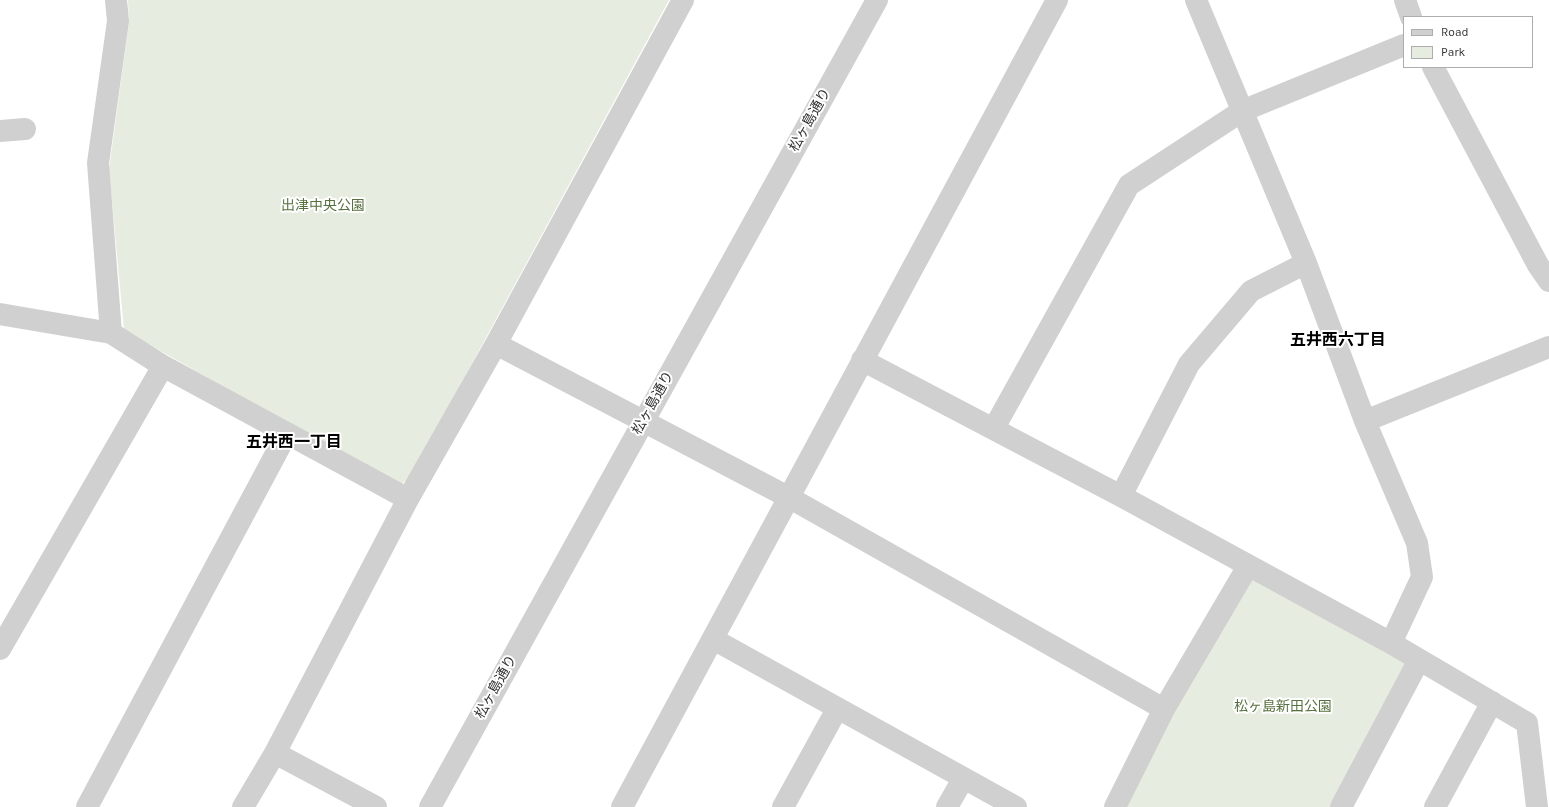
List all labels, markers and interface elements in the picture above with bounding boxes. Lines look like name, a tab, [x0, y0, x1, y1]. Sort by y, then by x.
legend	[1403, 16, 1533, 68]
text: Road	[1441, 25, 1469, 39]
text: Park	[1441, 45, 1465, 59]
street label: 松ヶ島通り	[786, 85, 834, 155]
park label: 出津中央公園	[281, 198, 365, 214]
district label: 五井西六丁目	[1290, 330, 1386, 350]
street label: 松ヶ島通り	[629, 368, 677, 438]
district label: 五井西一丁目	[246, 432, 342, 452]
street label: 松ヶ島通り	[472, 652, 520, 722]
park label: 松ヶ島新田公園	[1234, 699, 1332, 715]

